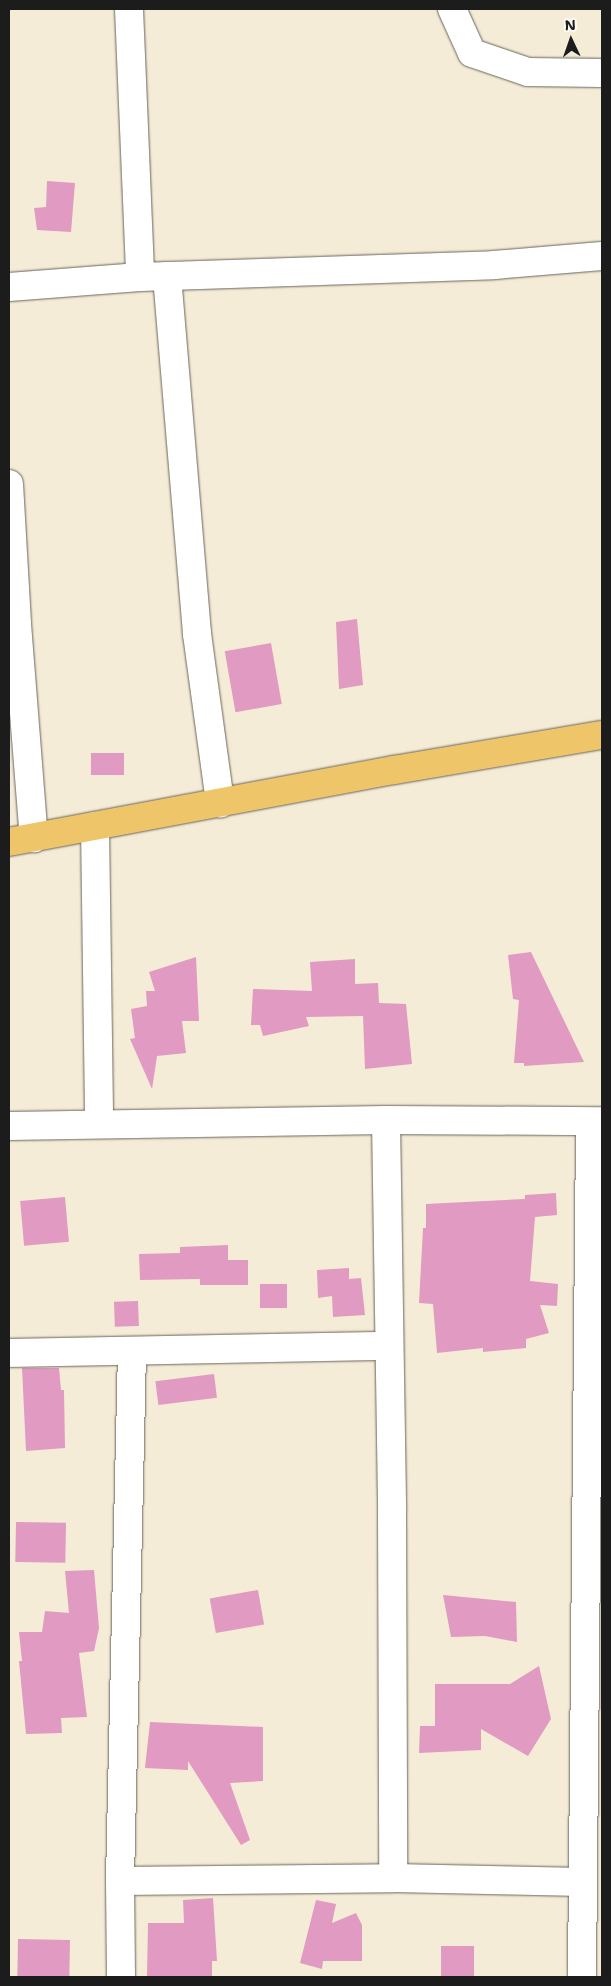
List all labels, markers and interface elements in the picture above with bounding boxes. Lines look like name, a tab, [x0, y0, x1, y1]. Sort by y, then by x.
north arrow	[546, 15, 596, 65]
text: N	[564, 16, 576, 34]

